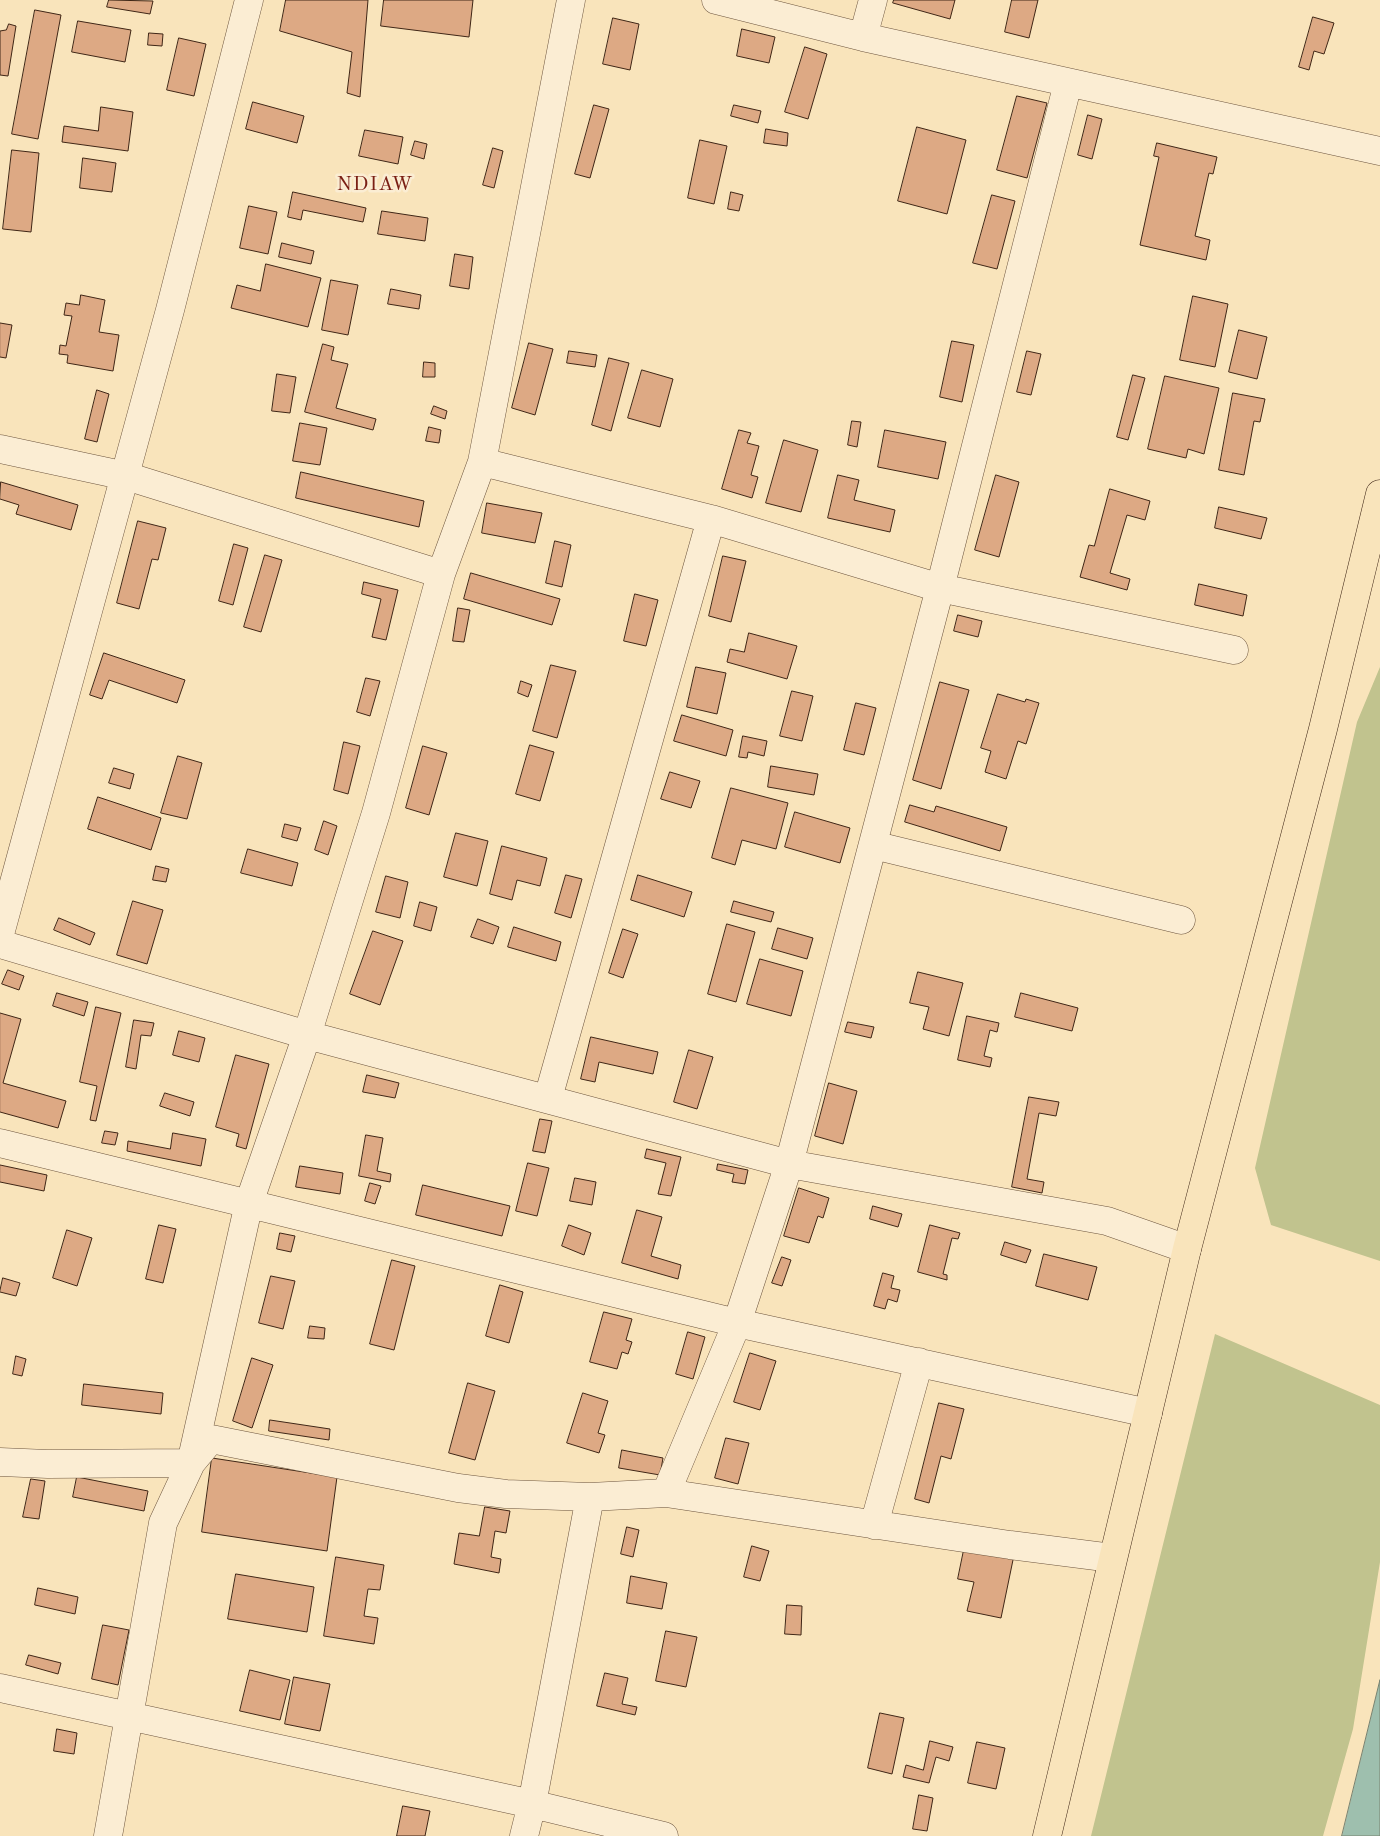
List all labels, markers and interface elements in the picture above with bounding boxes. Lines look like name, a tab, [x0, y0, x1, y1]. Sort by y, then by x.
district label: NDIAW	[336, 173, 414, 197]

